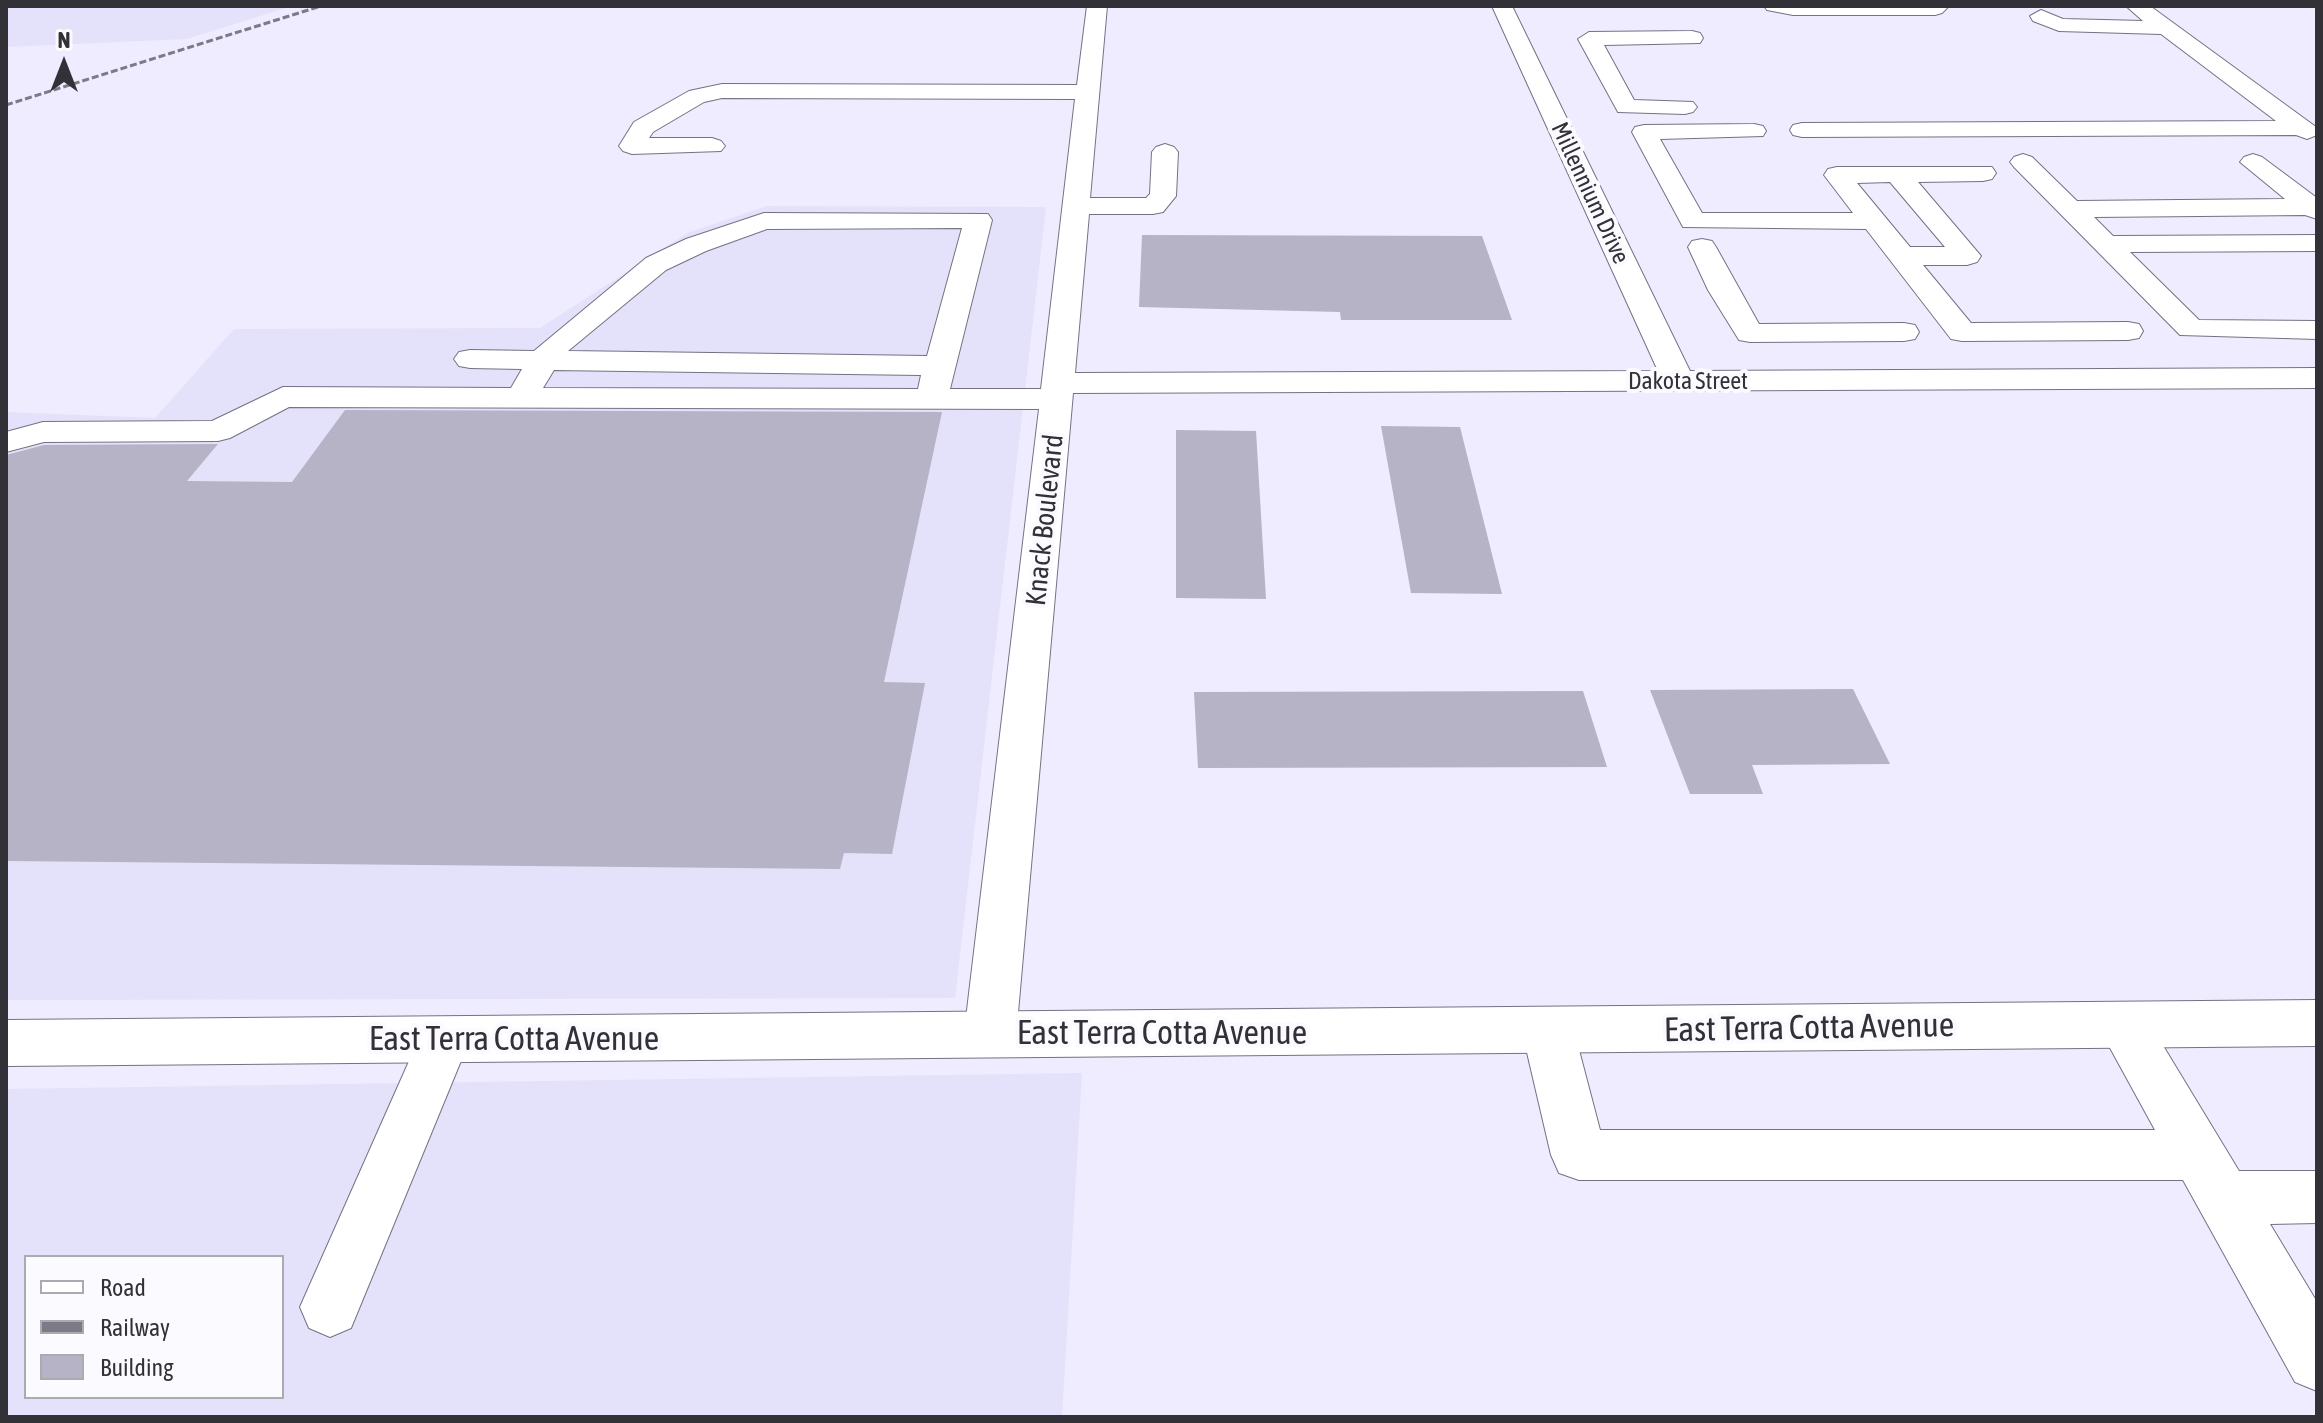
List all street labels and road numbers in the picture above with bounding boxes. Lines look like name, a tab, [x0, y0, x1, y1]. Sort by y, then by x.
street label: Millennium Drive	[1545, 118, 1635, 268]
street label: Dakota Street	[1628, 367, 1748, 395]
street label: Knack Boulevard	[1019, 433, 1071, 607]
street label: East Terra Cotta Avenue	[1663, 1005, 1955, 1051]
street label: East Terra Cotta Avenue	[1017, 1013, 1307, 1053]
street label: East Terra Cotta Avenue	[369, 1019, 659, 1059]

